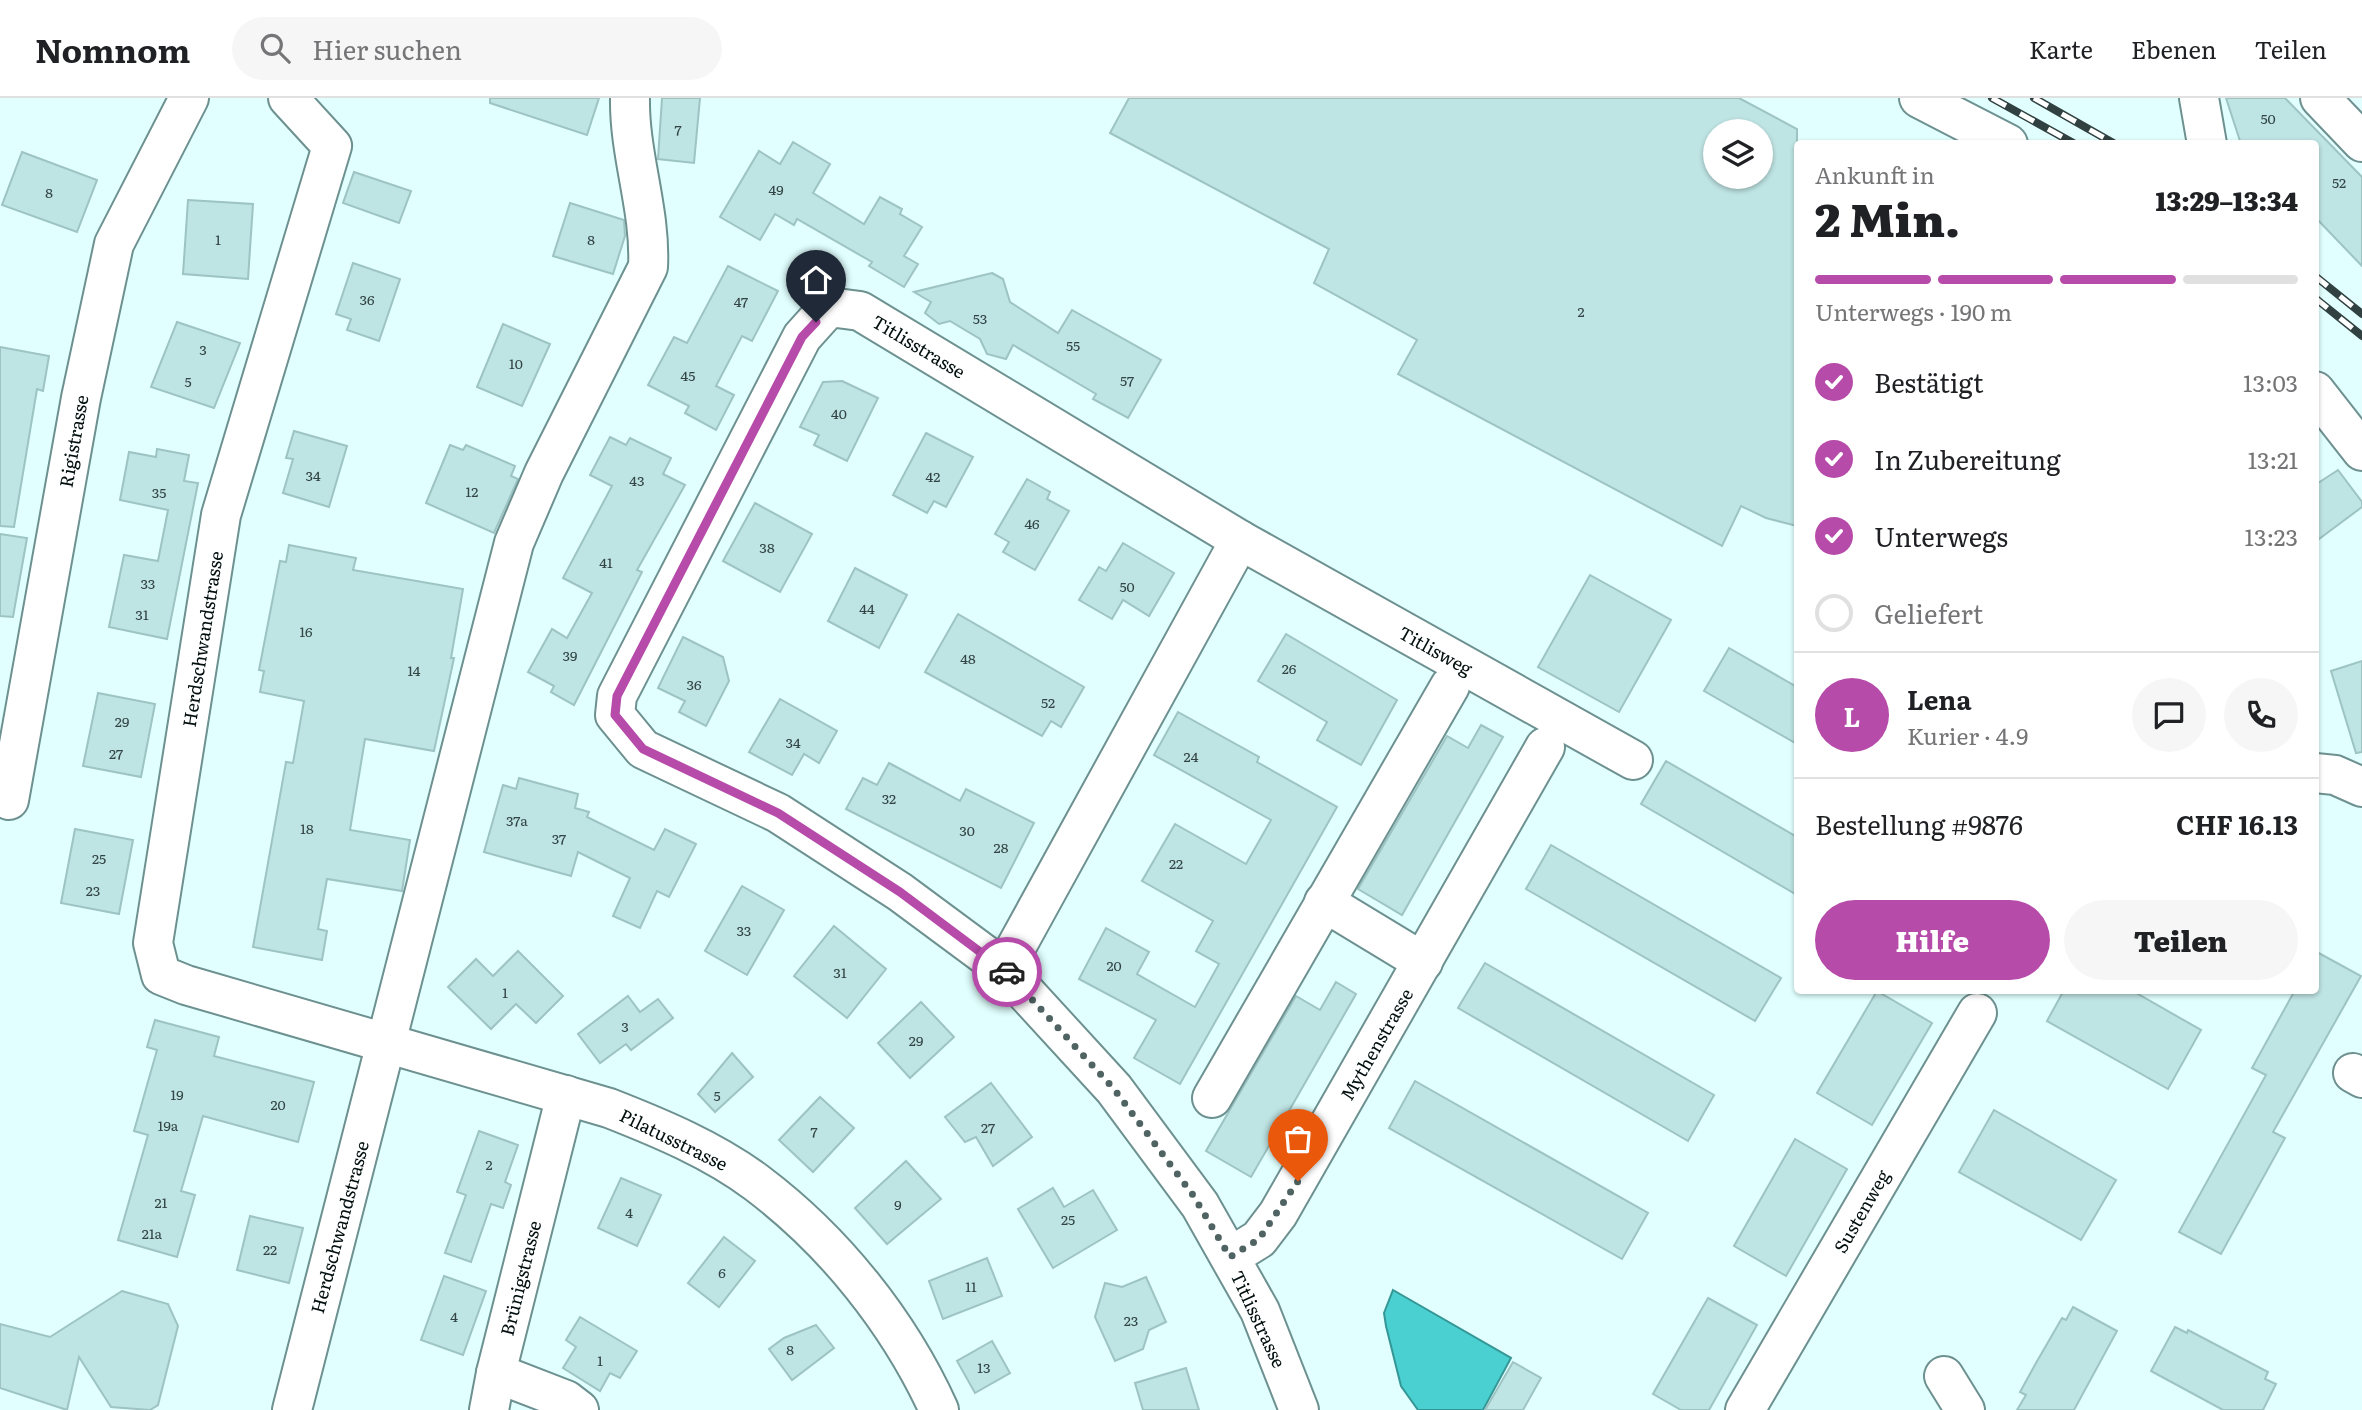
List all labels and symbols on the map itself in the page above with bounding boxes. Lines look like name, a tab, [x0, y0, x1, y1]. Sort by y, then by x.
house number: 50	[2260, 108, 2276, 128]
house number: 7	[674, 119, 682, 139]
house number: 52	[2332, 172, 2346, 192]
house number: 49	[768, 179, 784, 199]
house number: 8	[45, 182, 53, 202]
house number: 1	[215, 229, 221, 249]
house number: 8	[587, 229, 595, 249]
pin	[786, 250, 846, 322]
house number: 36	[359, 289, 375, 309]
house number: 47	[734, 291, 748, 311]
house number: 2	[1577, 301, 1585, 321]
street label: Titlisstrasse	[867, 308, 971, 384]
house number: 53	[973, 308, 987, 328]
house number: 55	[1066, 335, 1080, 355]
house number: 3	[199, 339, 207, 359]
house number: 10	[509, 353, 523, 373]
house number: 45	[681, 365, 695, 385]
house number: 57	[1120, 370, 1134, 390]
house number: 5	[184, 371, 192, 391]
street label: Rigistrasse	[52, 393, 94, 489]
house number: 40	[831, 403, 847, 423]
house number: 34	[305, 465, 321, 485]
house number: 42	[926, 466, 940, 486]
house number: 43	[629, 470, 645, 490]
house number: 12	[466, 481, 478, 501]
house number: 35	[152, 482, 166, 502]
house number: 46	[1024, 513, 1040, 533]
house number: 38	[759, 537, 775, 557]
street label: Herdschwandstrasse	[175, 549, 229, 729]
house number: 41	[599, 552, 613, 572]
house number: 33	[141, 573, 155, 593]
house number: 50	[1119, 576, 1135, 596]
house number: 44	[859, 598, 875, 618]
house number: 31	[135, 604, 149, 624]
street label: Titlisweg	[1394, 619, 1479, 682]
house number: 16	[299, 621, 313, 641]
house number: 39	[563, 645, 577, 665]
house number: 48	[960, 648, 976, 668]
house number: 26	[1282, 658, 1297, 678]
house number: 14	[408, 660, 421, 680]
house number: 36	[686, 674, 702, 694]
house number: 52	[1041, 692, 1055, 712]
house number: 29	[115, 711, 129, 731]
house number: 34	[785, 732, 801, 752]
house number: 27	[109, 743, 123, 763]
house number: 24	[1184, 746, 1199, 766]
house number: 32	[882, 788, 896, 808]
house number: 37a	[506, 810, 528, 830]
house number: 18	[300, 818, 314, 838]
house number: 30	[959, 820, 975, 840]
house number: 37	[552, 828, 566, 848]
house number: 28	[994, 837, 1009, 857]
house number: 25	[92, 848, 106, 868]
house number: 22	[1169, 853, 1183, 873]
house number: 23	[86, 880, 100, 900]
house number: 33	[737, 920, 751, 940]
courier	[972, 937, 1042, 1007]
house number: 20	[1106, 955, 1122, 975]
house number: 31	[833, 962, 847, 982]
house number: 1	[502, 982, 508, 1002]
street label: Mythenstrasse	[1333, 983, 1419, 1105]
house number: 3	[621, 1016, 629, 1036]
house number: 29	[909, 1030, 923, 1050]
house number: 19	[170, 1084, 184, 1104]
house number: 5	[713, 1085, 721, 1105]
house number: 20	[270, 1094, 286, 1114]
street label: Pilatusstrasse	[615, 1101, 733, 1177]
pin	[1268, 1109, 1328, 1181]
house number: 19a	[158, 1115, 179, 1135]
house number: 27	[981, 1117, 995, 1137]
house number: 7	[810, 1121, 818, 1141]
street label: Herdschwandstrasse	[303, 1138, 375, 1316]
house number: 2	[485, 1154, 493, 1174]
street label: Sustenweg	[1826, 1164, 1896, 1258]
house number: 21	[155, 1192, 168, 1212]
house number: 9	[894, 1194, 902, 1214]
house number: 4	[625, 1202, 633, 1222]
house number: 25	[1061, 1209, 1075, 1229]
street label: Brünigstrasse	[493, 1218, 547, 1338]
house number: 21a	[142, 1223, 163, 1243]
house number: 22	[263, 1239, 277, 1259]
house number: 6	[718, 1262, 726, 1282]
street label: Titlisstrasse	[1225, 1266, 1293, 1372]
house number: 11	[965, 1276, 977, 1296]
house number: 4	[450, 1306, 458, 1326]
house number: 23	[1124, 1310, 1138, 1330]
house number: 8	[786, 1339, 794, 1359]
house number: 1	[597, 1350, 603, 1370]
house number: 13	[977, 1357, 991, 1377]

